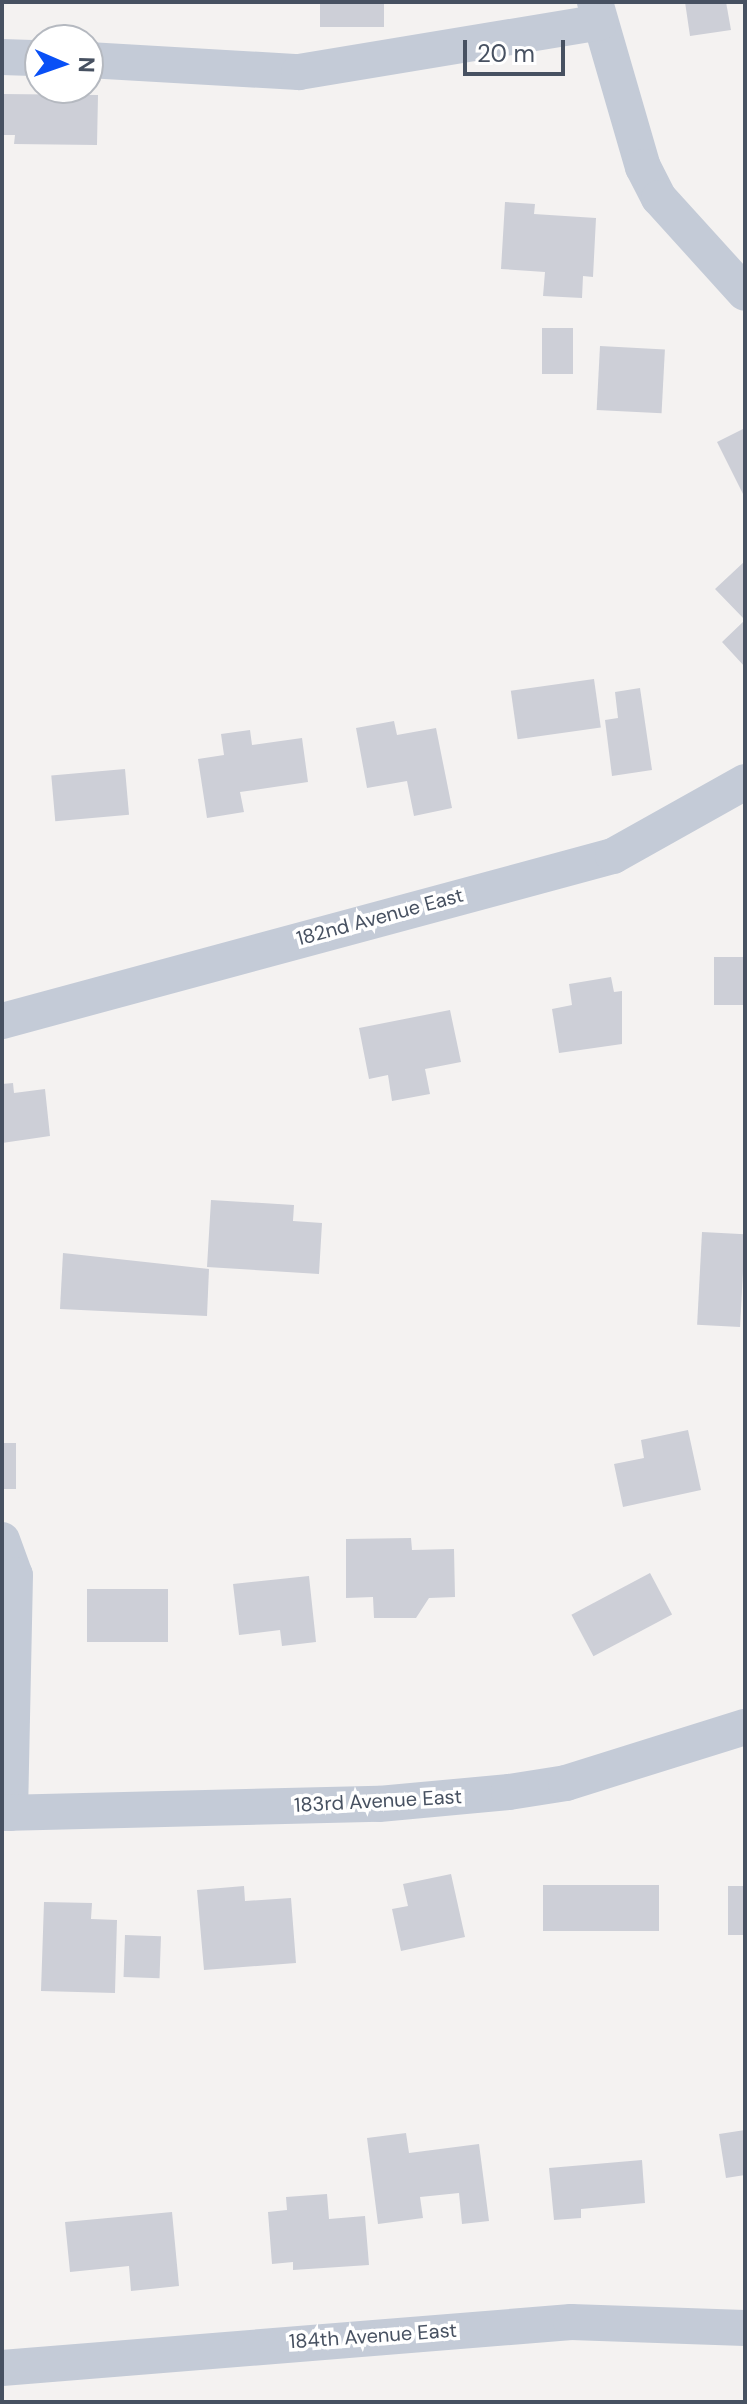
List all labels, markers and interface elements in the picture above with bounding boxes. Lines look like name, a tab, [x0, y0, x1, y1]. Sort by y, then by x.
north arrow	[24, 24, 104, 104]
scale bar	[467, 24, 569, 74]
text: 20 m	[477, 38, 535, 69]
text: N	[72, 56, 101, 73]
street label: 182nd Avenue East	[294, 883, 466, 951]
street label: 183rd Avenue East	[293, 1785, 463, 1817]
street label: 184th Avenue East	[288, 2318, 458, 2354]

